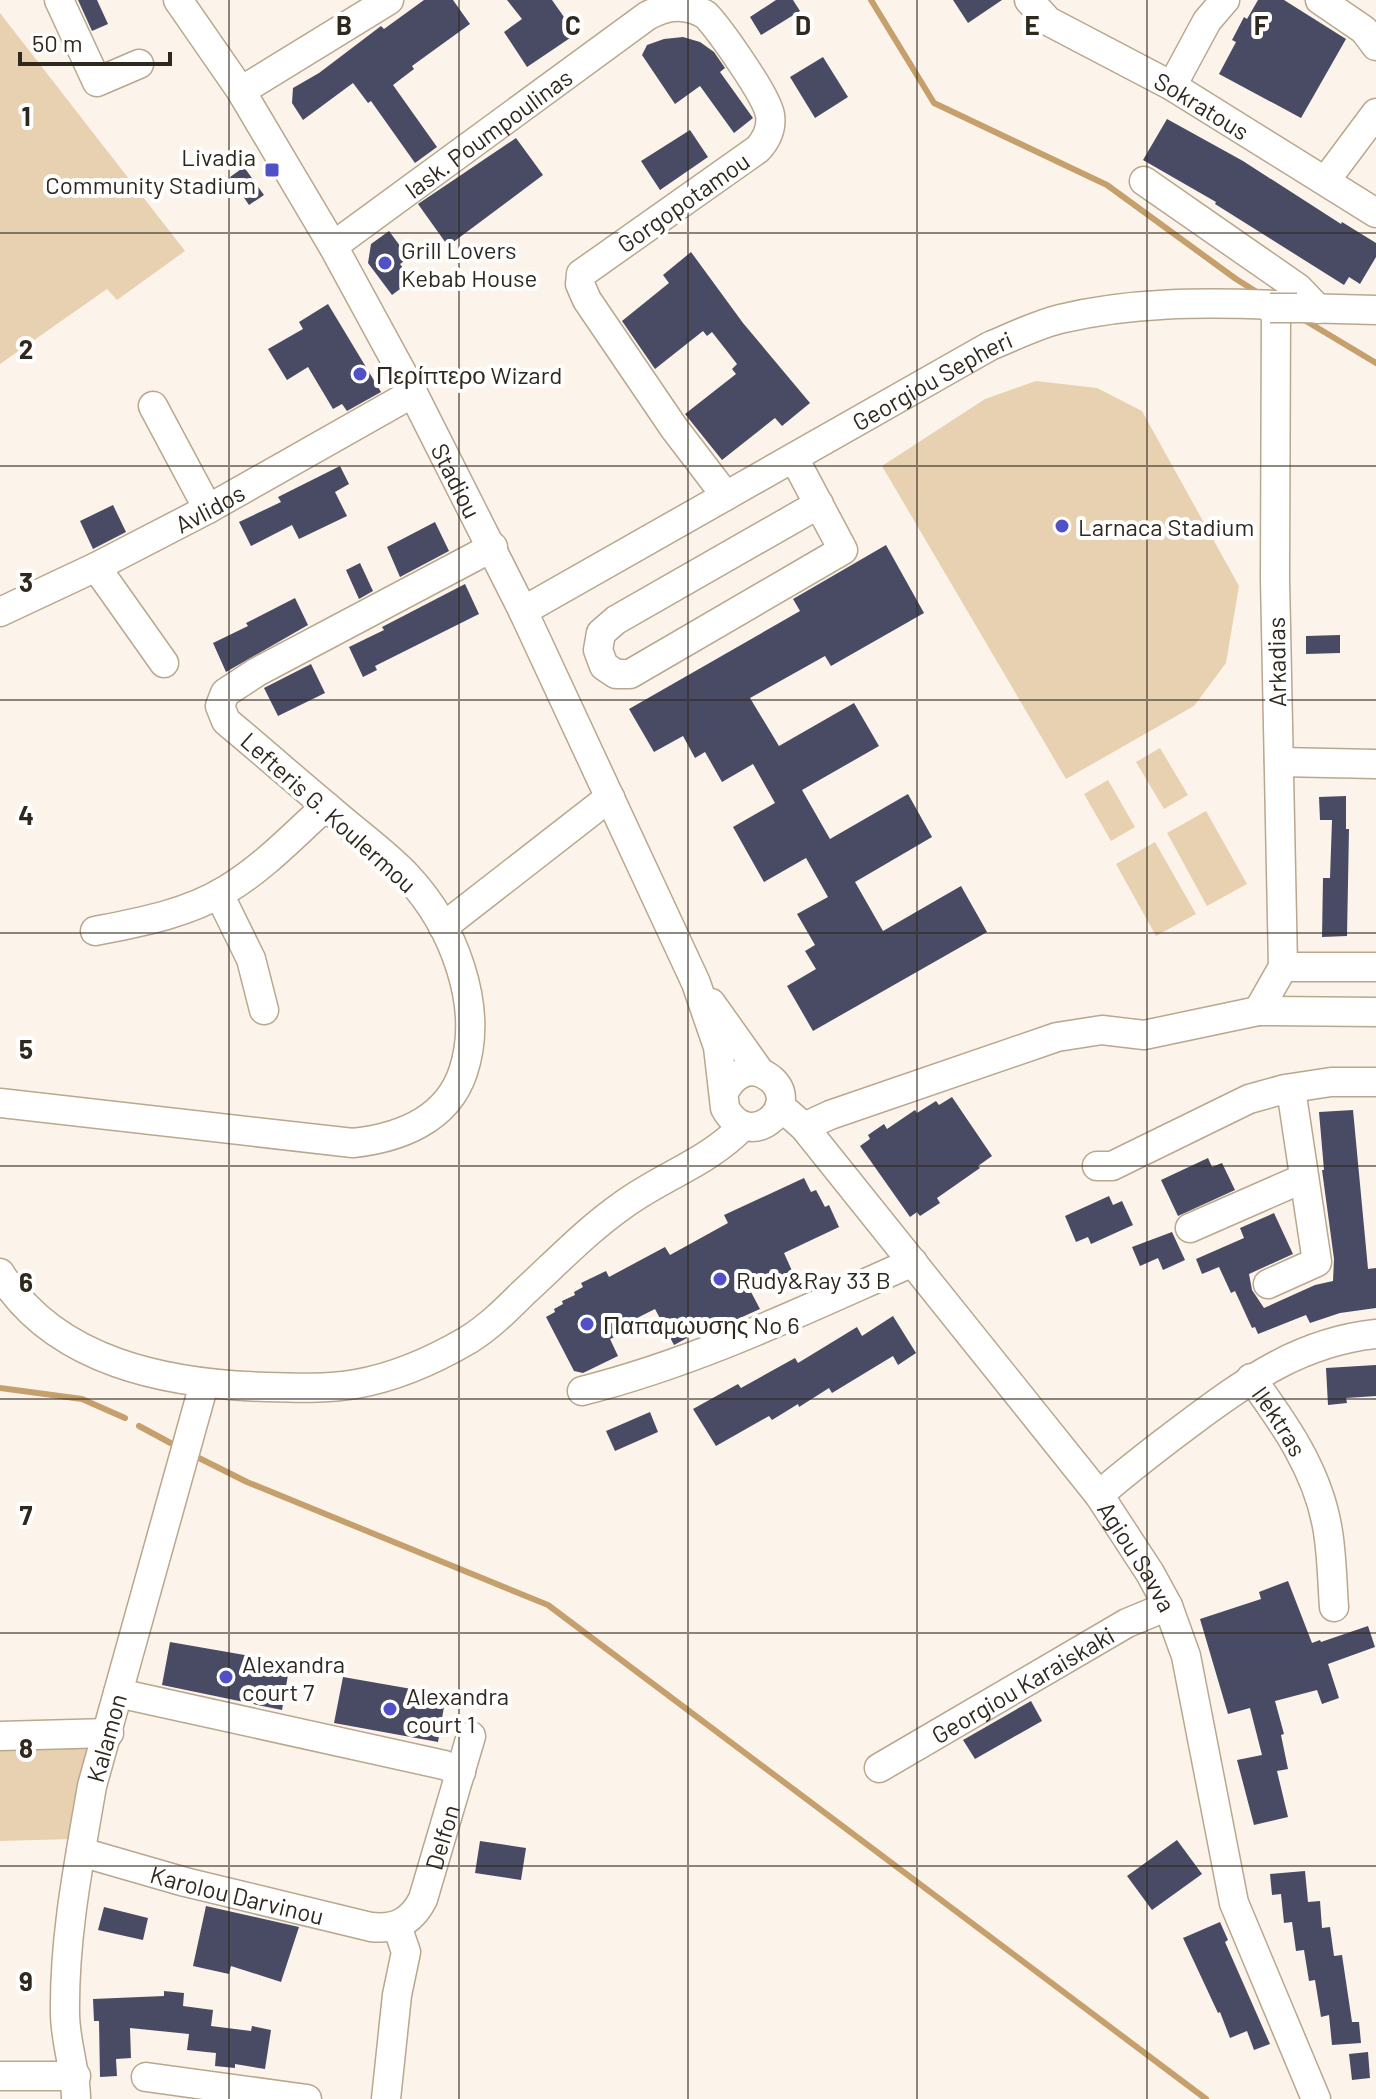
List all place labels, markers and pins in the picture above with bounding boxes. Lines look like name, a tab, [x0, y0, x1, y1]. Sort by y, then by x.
place label: Livadia Community Stadium	[45, 142, 256, 199]
marker: Livadia Community Stadium	[263, 161, 281, 179]
place label: Grill Lovers Kebab House	[401, 235, 537, 292]
marker: Grill Lovers Kebab House	[376, 254, 394, 272]
place label: Περίπτερο Wizard	[376, 360, 562, 389]
marker: Περίπτερο Wizard	[351, 365, 369, 383]
place label: Larnaca Stadium	[1078, 512, 1254, 541]
marker: Larnaca Stadium	[1053, 517, 1071, 535]
place label: Rudy&Ray 33 B	[736, 1265, 891, 1294]
marker: Rudy&Ray 33 B	[711, 1270, 729, 1288]
place label: Παπαμωυσης No 6	[603, 1310, 800, 1339]
marker: Παπαμωυσης No 6	[578, 1315, 596, 1333]
place label: Alexandra court 7	[242, 1649, 345, 1706]
marker: Alexandra court 7	[217, 1668, 235, 1686]
place label: Alexandra court 1	[406, 1681, 509, 1738]
marker: Alexandra court 1	[381, 1700, 399, 1718]

